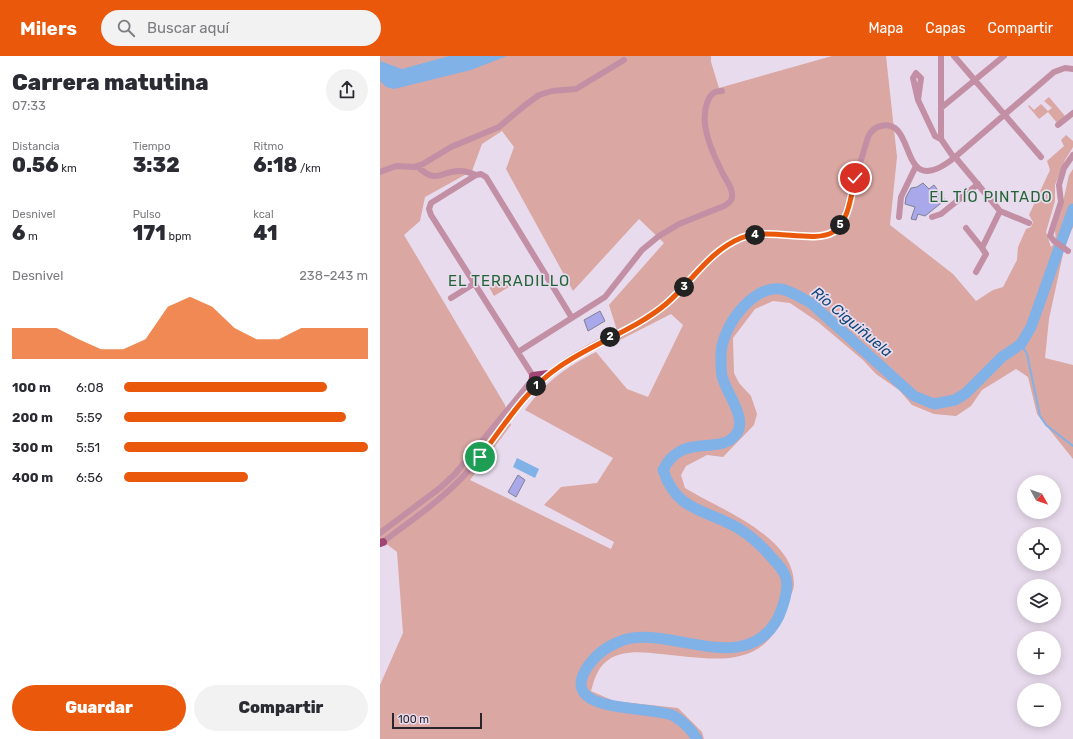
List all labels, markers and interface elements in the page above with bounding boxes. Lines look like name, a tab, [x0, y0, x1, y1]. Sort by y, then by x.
search box	[101, 10, 381, 46]
text: Milers	[20, 17, 77, 40]
icon: search	[115, 17, 137, 39]
text: Buscar aquí	[147, 19, 229, 37]
text: Mapa	[868, 20, 903, 37]
text: Capas	[925, 20, 966, 37]
text: Compartir	[988, 20, 1053, 37]
text: Carrera matutina	[12, 69, 209, 96]
button: share	[326, 69, 368, 111]
text: 07:33	[12, 98, 46, 113]
text: Distancia	[12, 140, 60, 153]
text: Tiempo	[133, 140, 170, 153]
text: Ritmo	[253, 140, 284, 153]
text: 0.56	[12, 153, 59, 177]
text: 3:32	[133, 153, 180, 177]
text: 6:18	[253, 153, 297, 177]
pin	[838, 161, 872, 195]
text: km	[59, 162, 77, 175]
text: /km	[297, 162, 321, 175]
icon: check	[844, 167, 866, 189]
district label: EL TÍO PINTADO	[929, 188, 1053, 206]
text: Desnivel	[12, 208, 55, 221]
text: Pulso	[133, 208, 161, 221]
text: kcal	[253, 208, 274, 221]
pin: 5	[830, 215, 850, 235]
text: 5	[836, 218, 844, 231]
text: 6	[12, 221, 25, 245]
text: 171	[133, 221, 166, 245]
text: 41	[253, 221, 278, 245]
pin: 4	[745, 225, 765, 245]
text: 4	[751, 228, 759, 241]
text: m	[25, 230, 38, 243]
text: bpm	[166, 230, 191, 243]
text: Desnivel	[12, 268, 63, 283]
text: 238–243 m	[299, 268, 368, 283]
district label: EL TERRADILLO	[448, 272, 570, 290]
pin: 3	[674, 277, 694, 297]
text: 3	[680, 280, 688, 293]
water label: Río Ciguiñuela	[808, 283, 896, 361]
pin: 2	[600, 327, 620, 347]
text: 2	[606, 330, 614, 343]
pin: 1	[526, 376, 546, 396]
text: 1	[533, 379, 539, 392]
text: 100 m	[12, 380, 51, 395]
text: 6:08	[76, 380, 104, 395]
text: 200 m	[12, 410, 53, 425]
text: 5:59	[76, 410, 102, 425]
text: 300 m	[12, 440, 53, 455]
text: 5:51	[76, 440, 100, 455]
pin	[463, 440, 497, 474]
icon: arrive	[469, 446, 491, 468]
text: 400 m	[12, 470, 53, 485]
text: 6:56	[76, 470, 103, 485]
north arrow	[1017, 475, 1061, 519]
map controls	[1017, 475, 1061, 727]
button: locate	[1017, 527, 1061, 571]
button: layers	[1017, 579, 1061, 623]
button: +	[1017, 631, 1061, 675]
button: −	[1017, 683, 1061, 727]
button: Guardar	[12, 685, 186, 731]
button: Compartir	[194, 685, 368, 731]
scale bar	[392, 711, 482, 730]
text: 100 m	[398, 713, 429, 726]

